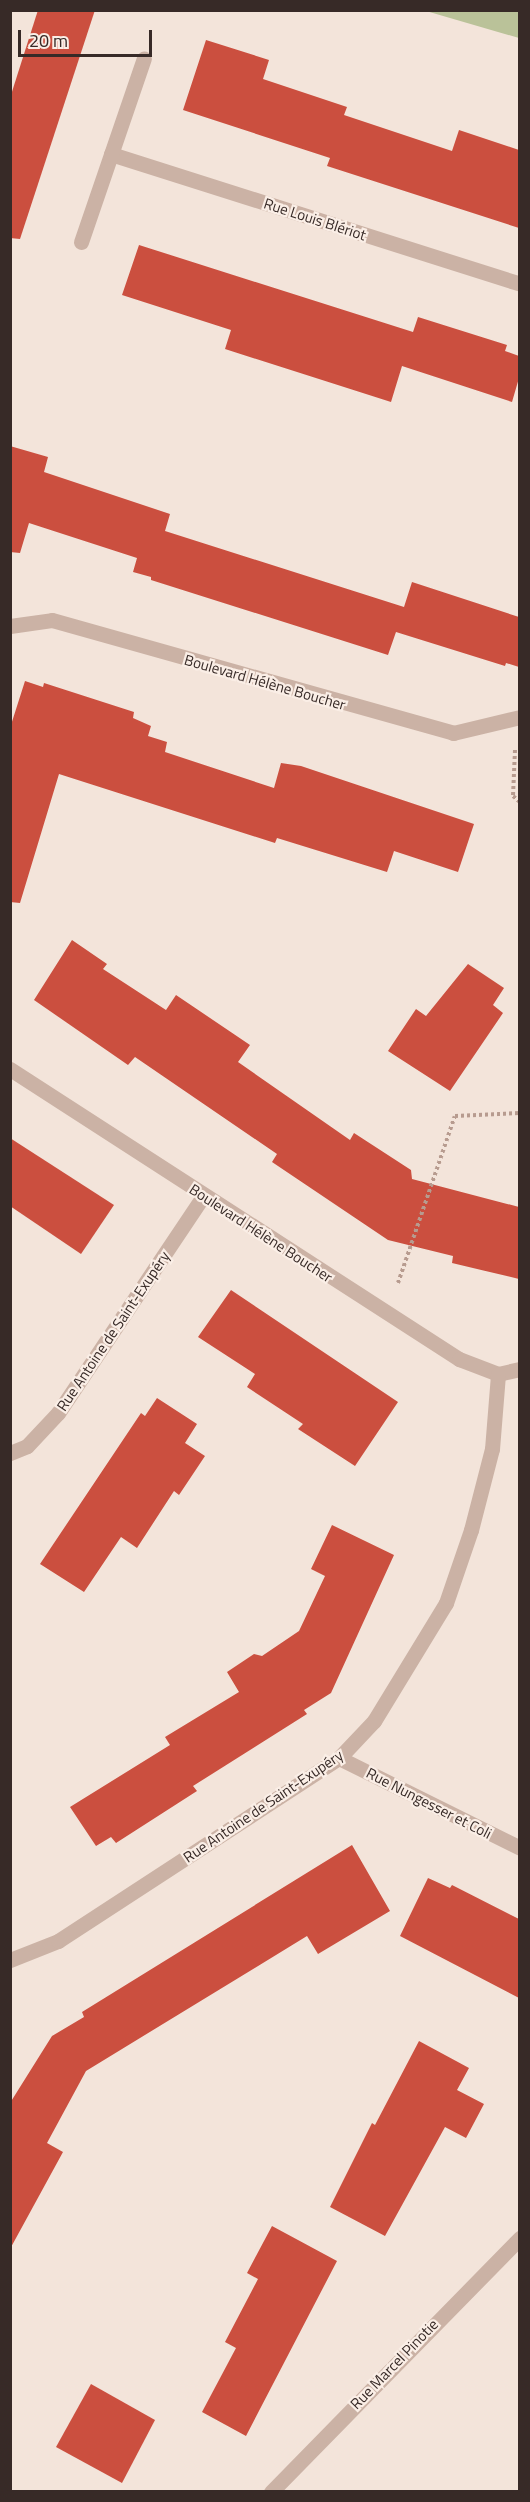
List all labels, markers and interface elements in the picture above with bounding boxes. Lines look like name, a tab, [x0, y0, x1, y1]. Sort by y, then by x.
scale bar	[21, 18, 154, 56]
text: 20 m	[29, 27, 68, 54]
street label: Rue Louis Blériot	[262, 194, 368, 244]
street label: Boulevard Hélène Boucher	[182, 650, 348, 714]
street label: Boulevard Hélène Boucher	[186, 1180, 336, 1286]
street label: Rue Antoine de Saint-Exupéry	[53, 1248, 173, 1414]
street label: Rue Antoine de Saint-Exupéry	[180, 1746, 346, 1866]
street label: Rue Nungesser et Coli	[363, 1764, 495, 1842]
street label: Rue Marcel Pinotie	[346, 2315, 442, 2413]

